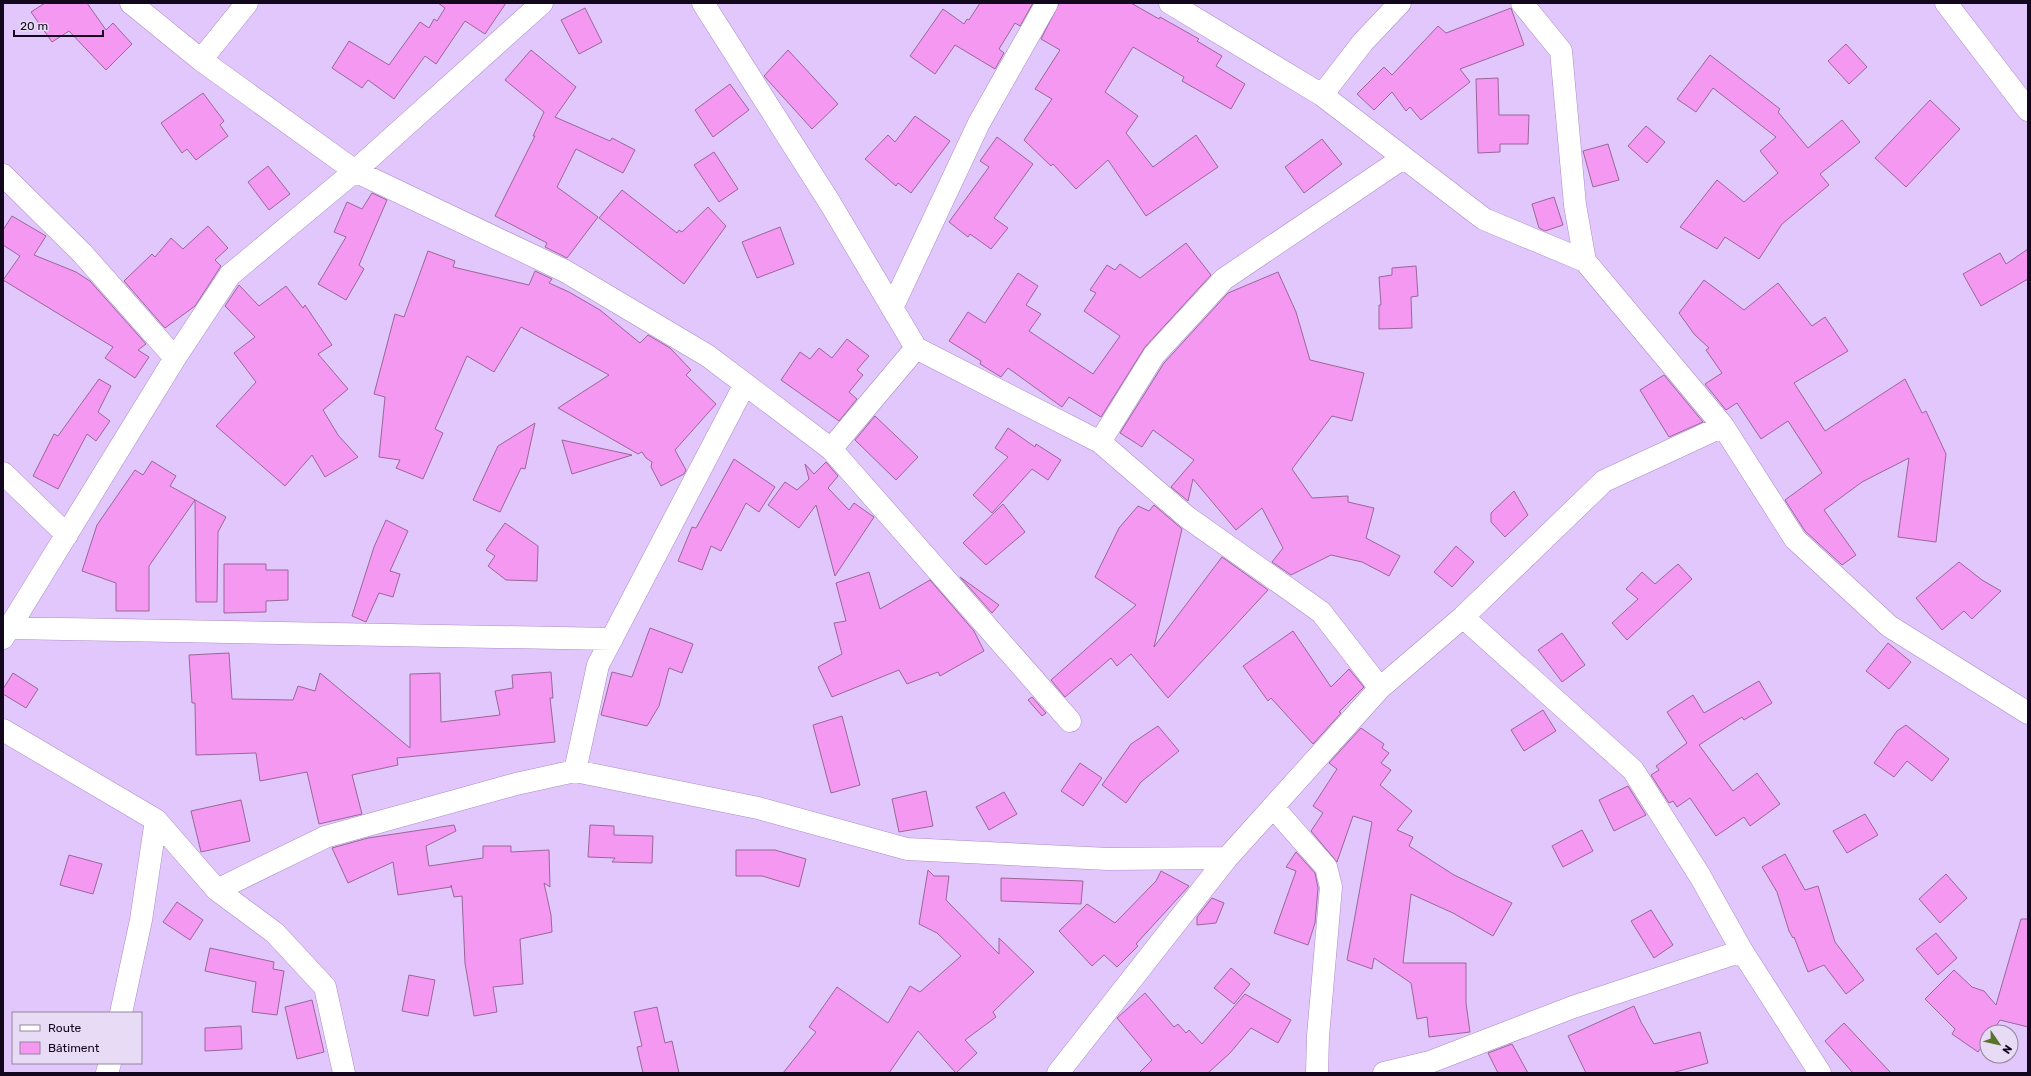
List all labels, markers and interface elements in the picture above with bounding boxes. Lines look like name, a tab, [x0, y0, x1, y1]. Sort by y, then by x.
scale bar	[14, 12, 103, 38]
text: 20 m	[20, 19, 48, 33]
legend	[12, 1012, 142, 1064]
text: Route	[48, 1021, 82, 1035]
north arrow	[1979, 1024, 2019, 1064]
text: Bâtiment	[48, 1041, 100, 1055]
text: N	[1999, 1042, 2014, 1056]

